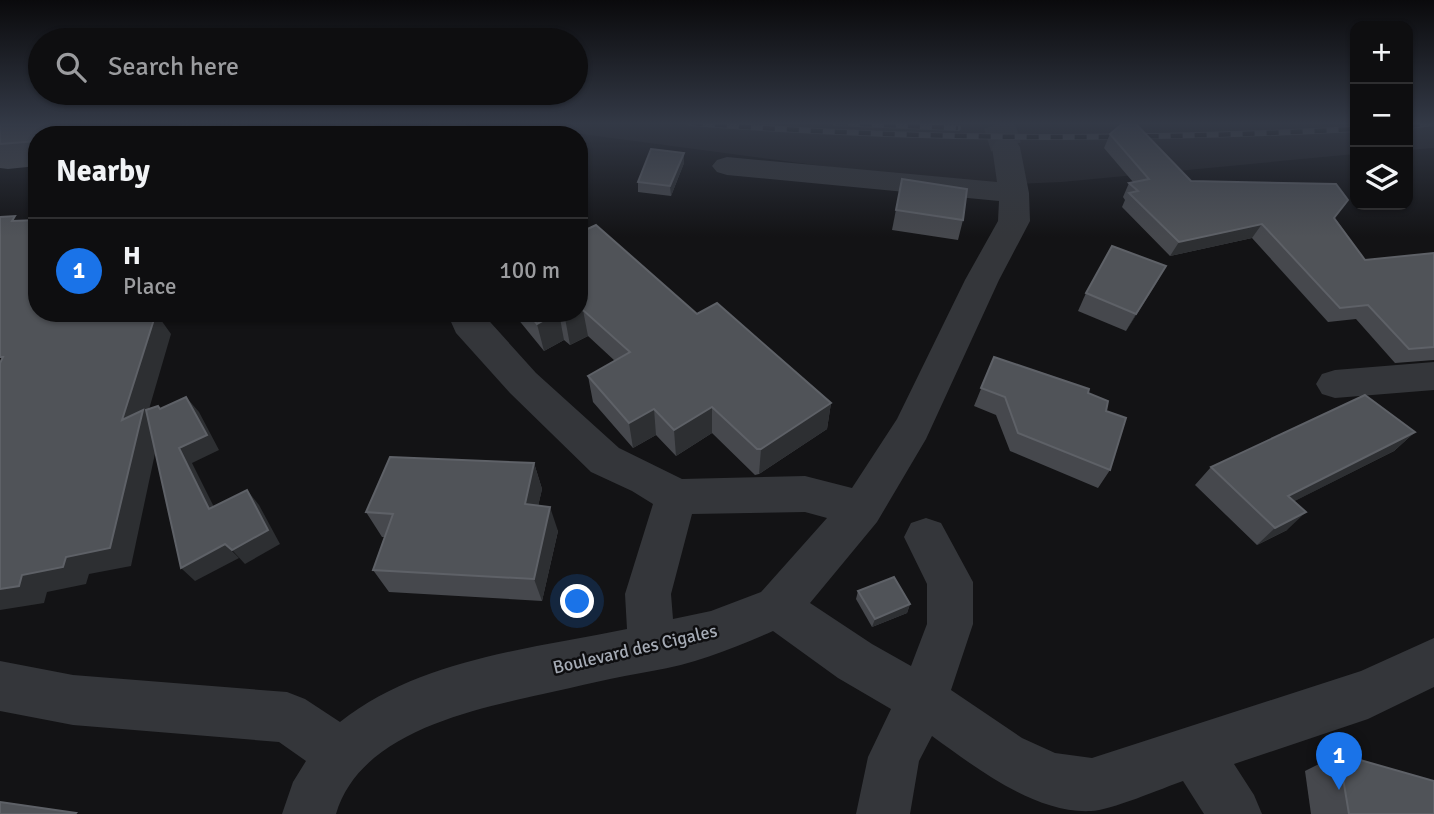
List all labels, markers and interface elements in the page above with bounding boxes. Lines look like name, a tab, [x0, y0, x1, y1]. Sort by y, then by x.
map controls	[1350, 21, 1413, 210]
button: +	[1350, 21, 1413, 84]
search box	[28, 28, 588, 105]
icon: search	[52, 48, 90, 86]
text: Search here	[108, 51, 239, 83]
button: −	[1350, 84, 1413, 147]
button: layers	[1350, 147, 1413, 210]
text: Nearby	[56, 153, 150, 190]
text: H	[123, 240, 141, 272]
text: 1	[73, 256, 85, 285]
text: 100 m	[499, 256, 560, 285]
text: Place	[123, 272, 177, 301]
your location	[560, 584, 594, 618]
street label: Boulevard des Cigales	[551, 619, 719, 679]
pin: 1	[1316, 732, 1362, 790]

